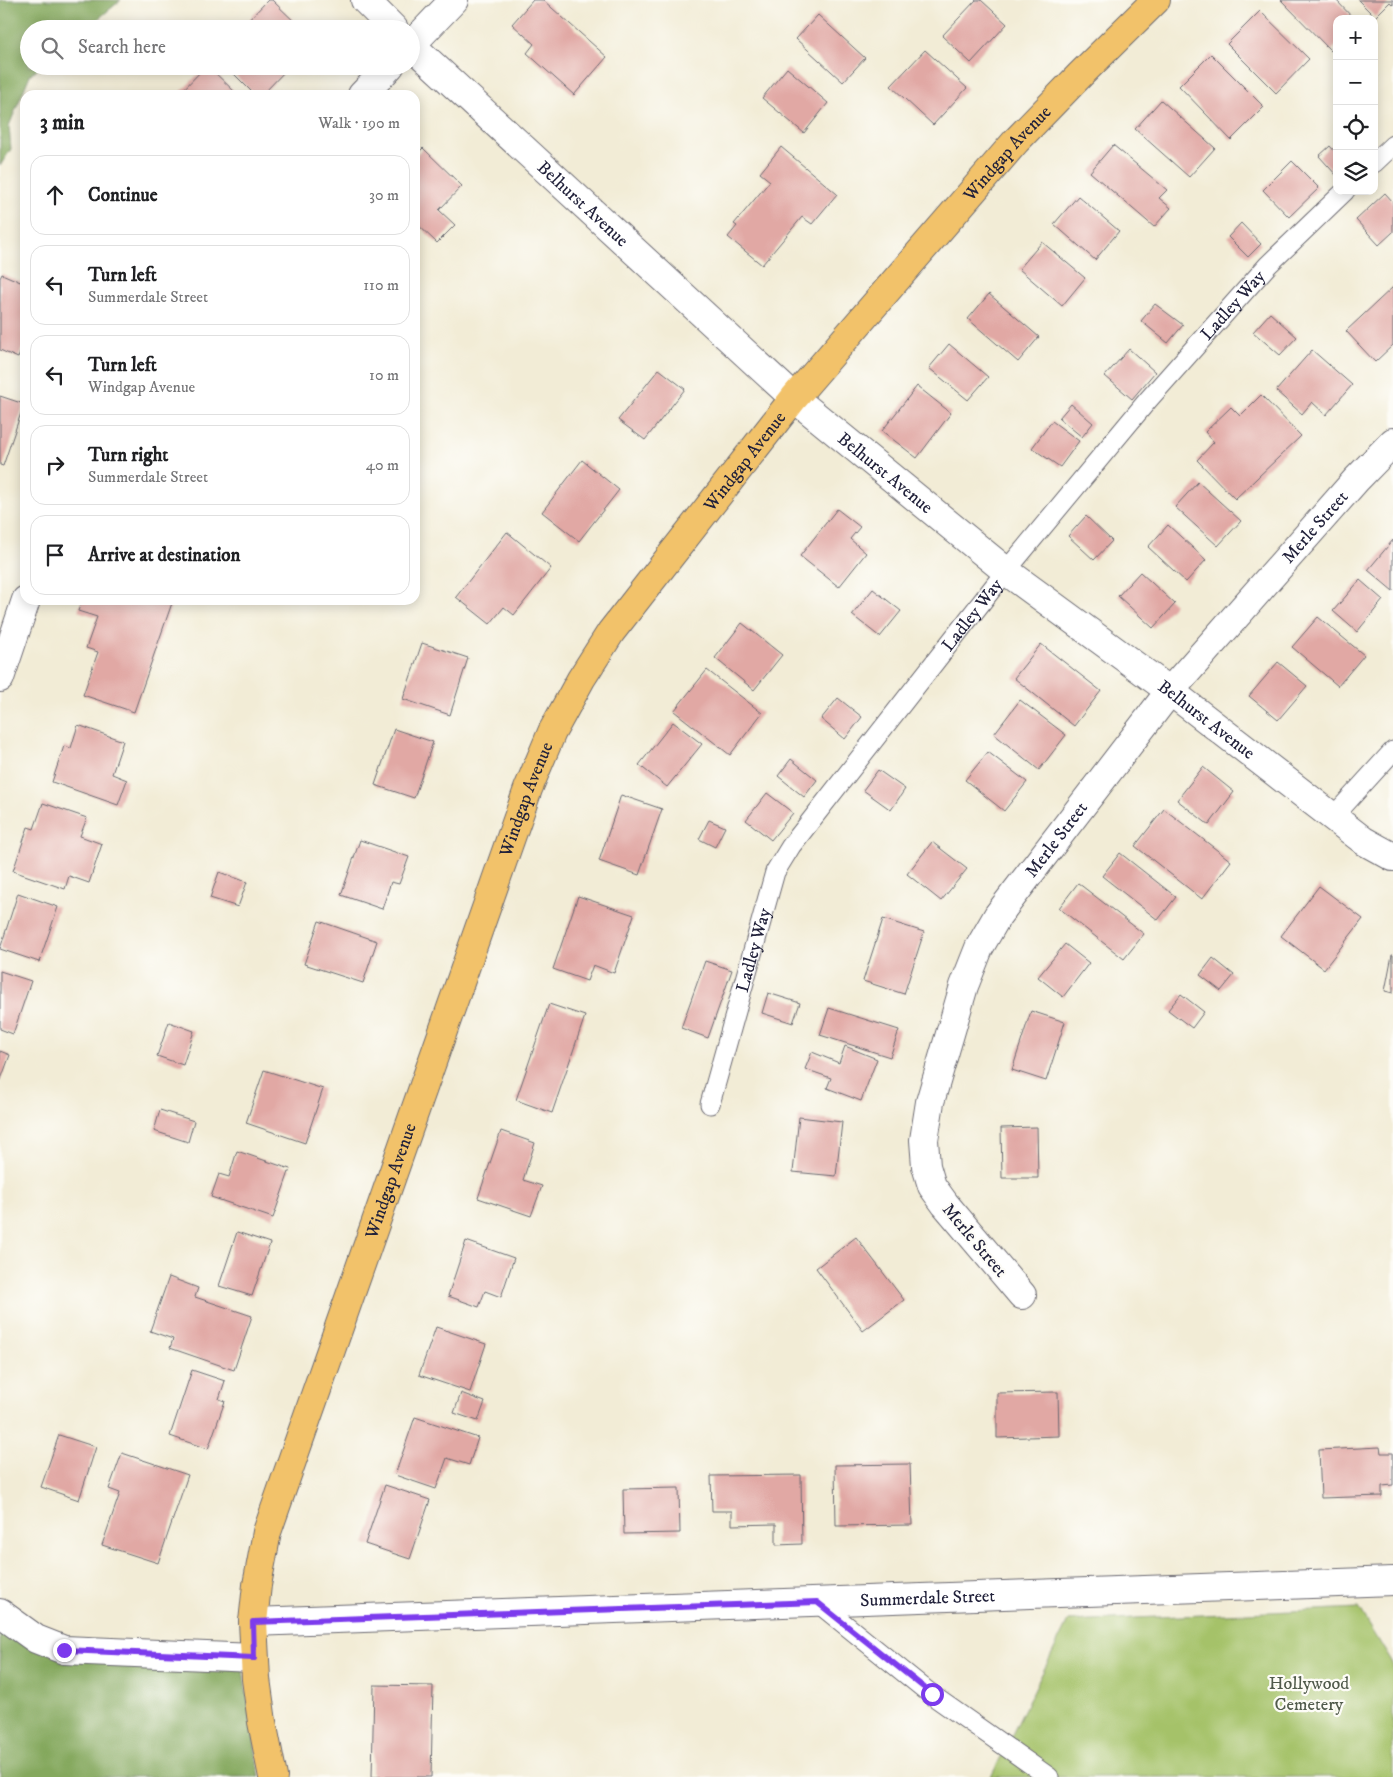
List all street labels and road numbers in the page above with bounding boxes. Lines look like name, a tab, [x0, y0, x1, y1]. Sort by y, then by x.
street label: Windgap Avenue	[959, 101, 1056, 207]
street label: Belhurst Avenue	[532, 157, 633, 252]
street label: Ladley Way	[1196, 266, 1270, 345]
street label: Windgap Avenue	[699, 408, 791, 517]
street label: Belhurst Avenue	[833, 428, 937, 519]
street label: Merle Street	[1278, 486, 1354, 568]
street label: Ladley Way	[937, 574, 1008, 656]
street label: Belhurst Avenue	[1153, 676, 1259, 764]
street label: Windgap Avenue	[495, 739, 559, 861]
street label: Merle Street	[1021, 798, 1093, 882]
street label: Ladley Way	[732, 905, 776, 995]
street label: Windgap Avenue	[361, 1120, 422, 1243]
street label: Merle Street	[937, 1199, 1012, 1282]
street label: Summerdale Street	[860, 1585, 996, 1612]

